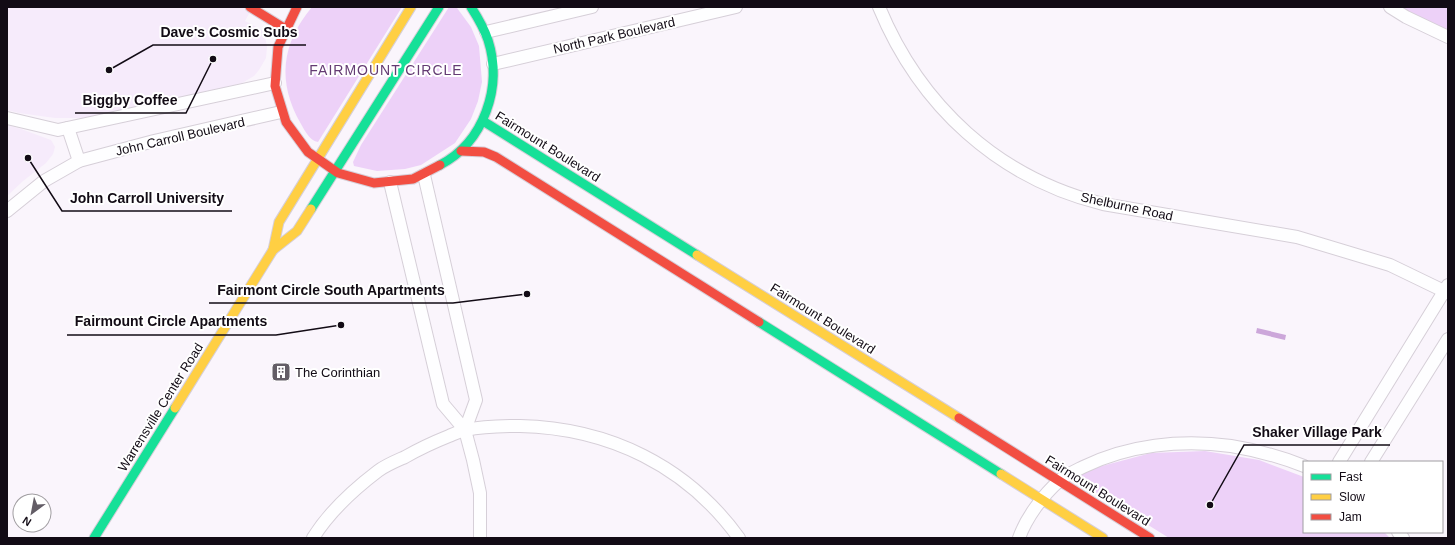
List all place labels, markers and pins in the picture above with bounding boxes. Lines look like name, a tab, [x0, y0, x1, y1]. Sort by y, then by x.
callout: Dave's Cosmic Subs	[153, 19, 306, 45]
callout: Biggby Coffee	[75, 87, 186, 113]
callout: John Carroll University	[62, 185, 232, 211]
callout: Fairmont Circle South Apartments	[209, 277, 453, 303]
callout: Fairmount Circle Apartments	[67, 309, 276, 335]
building icon: The Corinthian	[270, 361, 292, 383]
place label: The Corinthian	[295, 365, 380, 380]
callout: Shaker Village Park	[1244, 419, 1390, 445]

